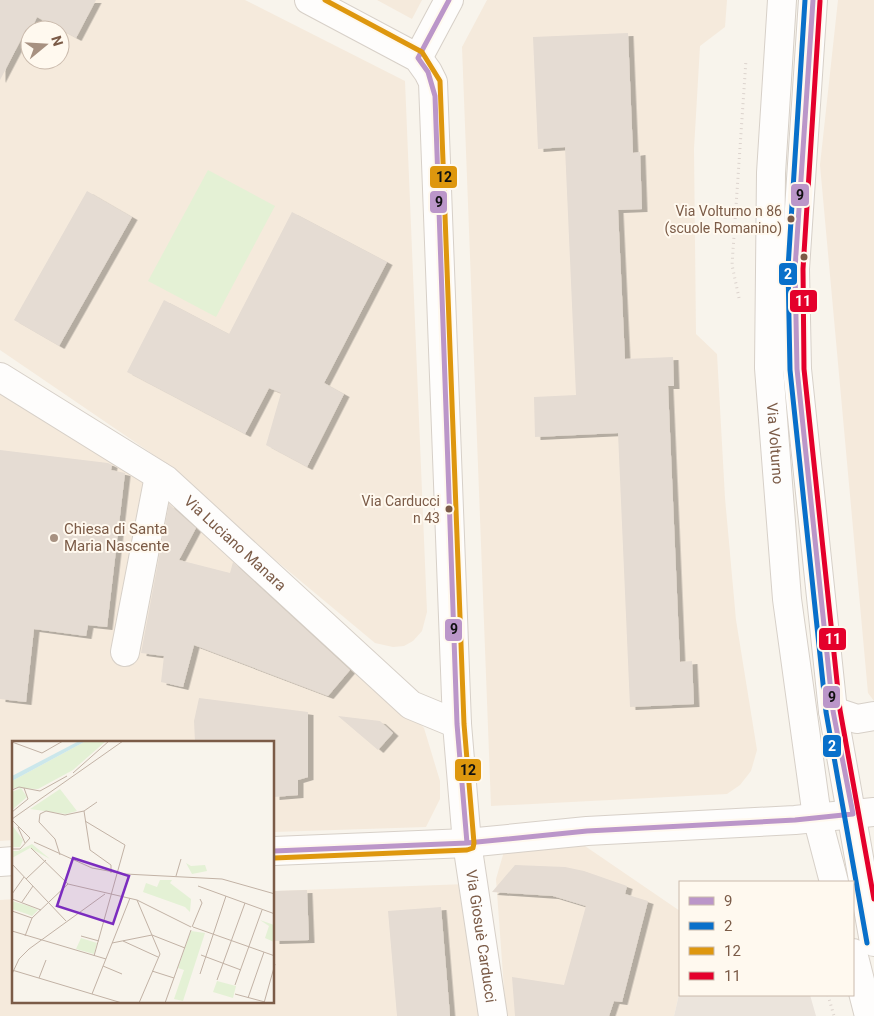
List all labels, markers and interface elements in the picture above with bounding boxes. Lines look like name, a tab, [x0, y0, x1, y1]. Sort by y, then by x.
north arrow	[20, 20, 70, 70]
text: N	[48, 34, 67, 48]
line badge: 12	[429, 165, 458, 189]
text: 12	[436, 169, 452, 185]
line badge: 9	[790, 183, 810, 207]
text: 9	[796, 187, 804, 203]
line badge: 9	[429, 190, 448, 214]
text: 9	[435, 194, 443, 210]
place label: Via Volturno n 86 (scuole Romanino)	[664, 203, 782, 237]
marker: Via Volturno n 86 (scuole Romanino)	[786, 214, 796, 224]
unlabelled marker	[799, 252, 809, 262]
line badge: 2	[778, 262, 798, 286]
text: 2	[784, 266, 792, 282]
line badge: 11	[789, 289, 818, 313]
text: 11	[795, 293, 811, 309]
street label: Via Volturno	[763, 402, 787, 485]
street label: Via Luciano Manara	[180, 492, 290, 595]
place label: Via Carducci n 43	[362, 493, 440, 526]
marker: Via Carducci n 43	[444, 504, 454, 514]
place label: Chiesa di Santa Maria Nascente	[64, 520, 169, 555]
marker: Chiesa di Santa Maria Nascente	[48, 532, 60, 544]
line badge: 9	[444, 618, 463, 642]
text: 9	[450, 621, 458, 637]
line badge: 11	[818, 627, 847, 651]
text: 11	[825, 631, 841, 647]
line badge: 9	[822, 685, 841, 709]
text: 9	[828, 689, 836, 705]
line badge: 2	[822, 734, 842, 758]
text: 2	[828, 738, 836, 754]
inset map	[12, 741, 275, 1004]
line badge: 12	[454, 758, 482, 782]
text: 12	[460, 762, 476, 778]
street label: Via Giosuè Carducci	[462, 868, 500, 1004]
legend	[679, 881, 854, 996]
text: 9	[724, 892, 732, 910]
text: 2	[724, 917, 732, 935]
text: 12	[724, 942, 741, 960]
text: 11	[724, 967, 741, 985]

